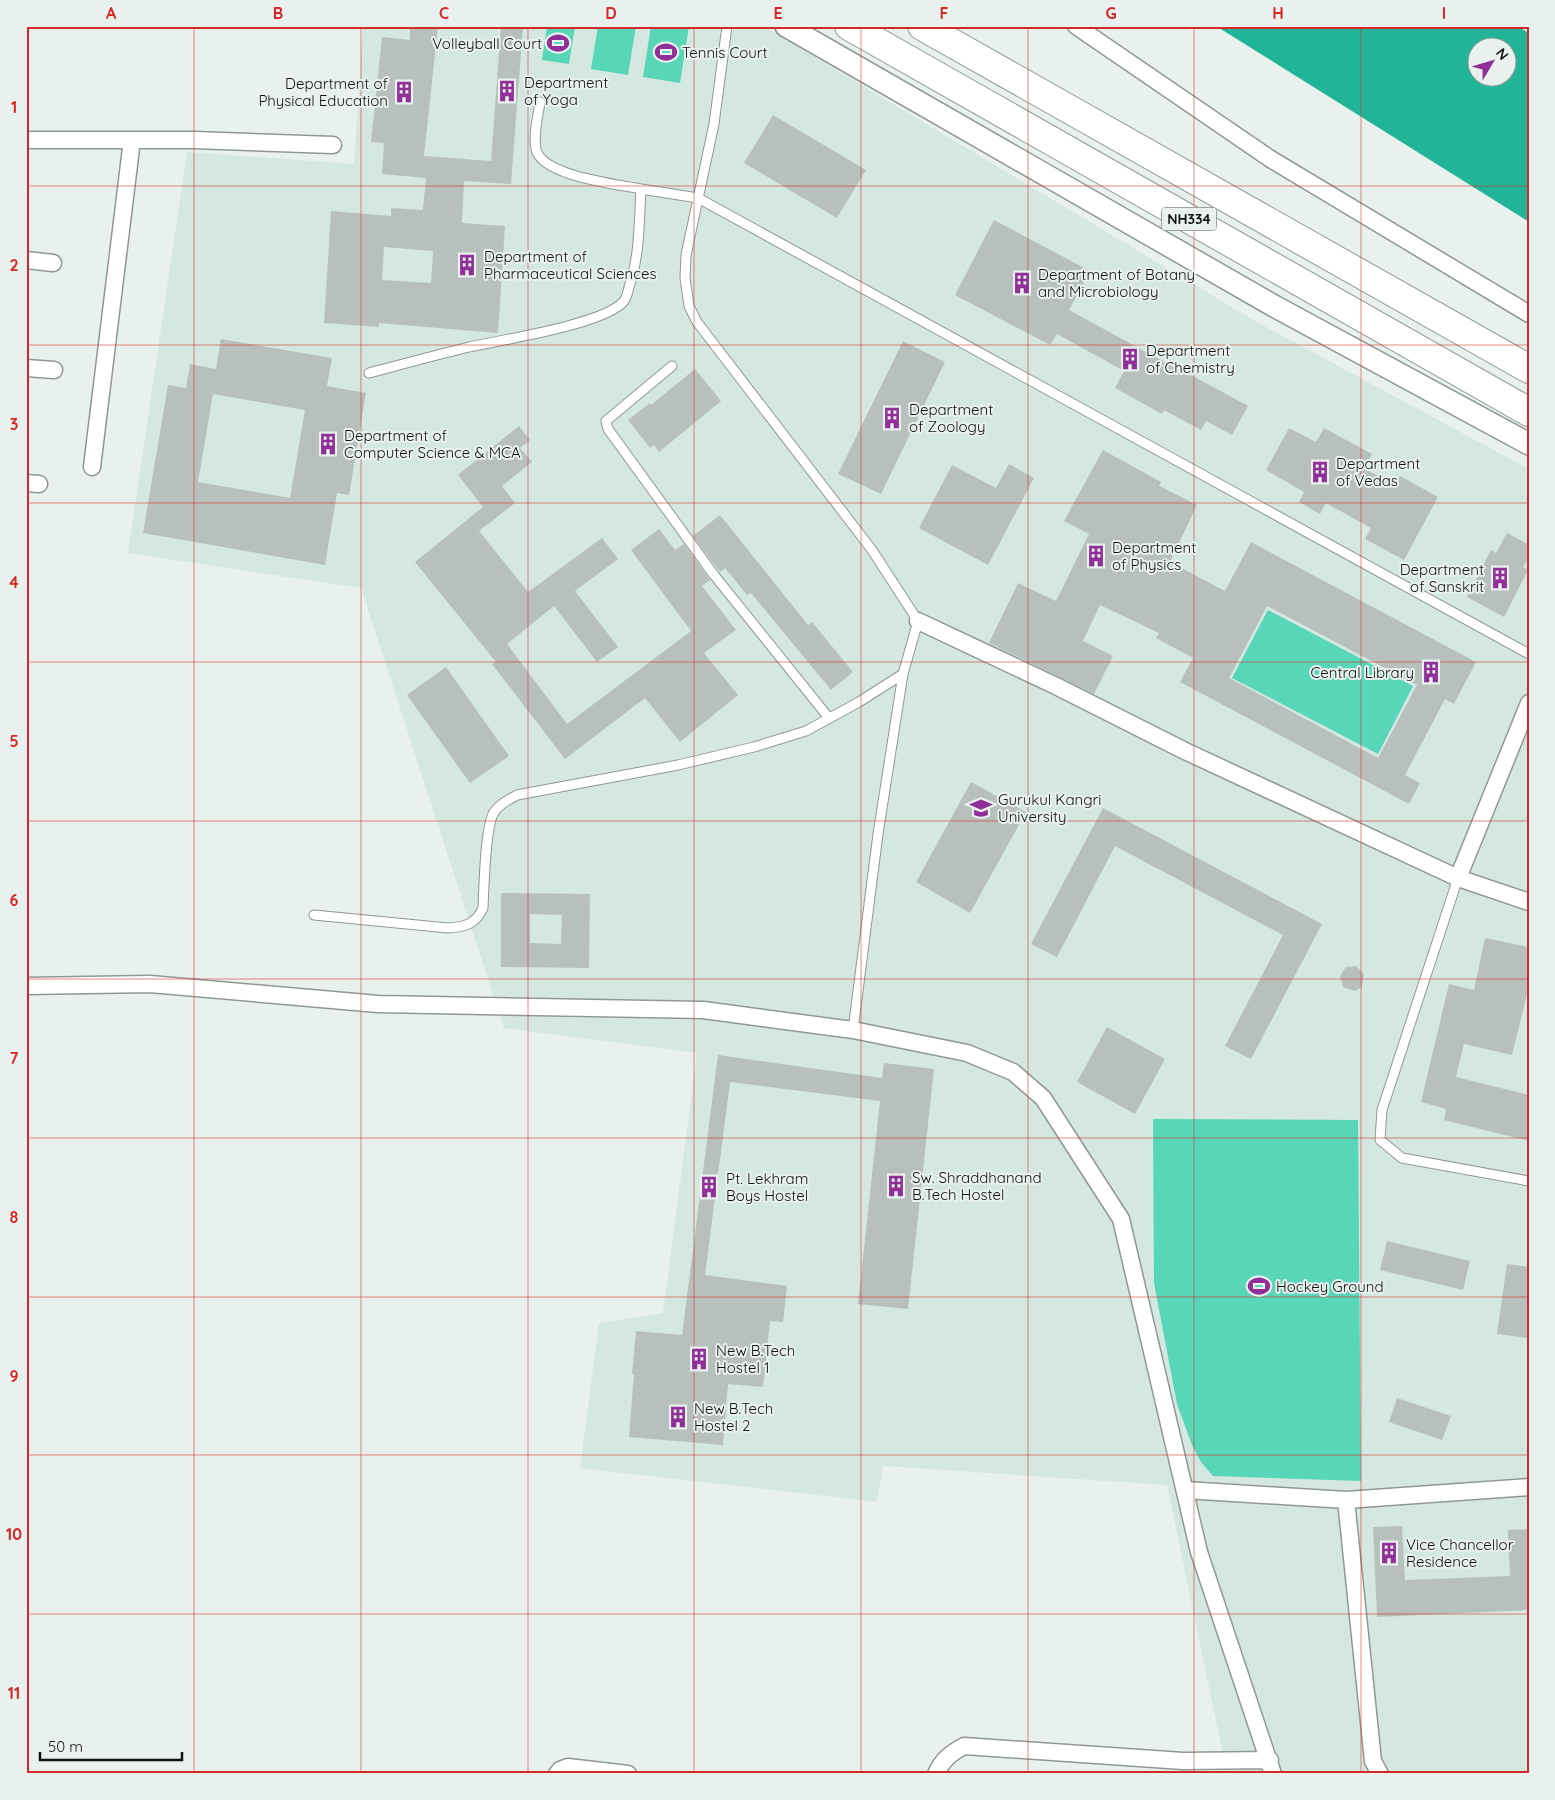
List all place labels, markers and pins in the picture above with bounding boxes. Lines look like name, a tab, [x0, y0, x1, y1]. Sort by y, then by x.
sports icon: Volleyball Court	[545, 30, 571, 56]
place label: Volleyball Court	[432, 34, 542, 53]
sports icon: Tennis Court	[653, 39, 679, 65]
place label: Tennis Court	[682, 43, 768, 62]
place label: Department of Yoga	[524, 73, 608, 109]
place label: Department of Physical Education	[258, 74, 389, 110]
building icon: Department of Yoga	[494, 78, 520, 104]
building icon: Department of Physical Education	[391, 79, 417, 105]
place label: Department of Pharmaceutical Sciences	[484, 247, 656, 283]
building icon: Department of Pharmaceutical Sciences	[454, 252, 480, 278]
place label: Department of Botany and Microbiology	[1038, 265, 1195, 301]
building icon: Department of Botany and Microbiology	[1009, 270, 1035, 296]
place label: Department of Chemistry	[1146, 341, 1235, 377]
building icon: Department of Chemistry	[1117, 346, 1143, 372]
place label: Department of Zoology	[909, 400, 993, 436]
building icon: Department of Zoology	[879, 405, 905, 431]
place label: Department of Computer Science & MCA	[344, 426, 521, 462]
building icon: Department of Computer Science & MCA	[315, 431, 341, 457]
place label: Department of Vedas	[1336, 454, 1420, 490]
building icon: Department of Vedas	[1307, 459, 1333, 485]
place label: Department of Physics	[1112, 538, 1196, 574]
building icon: Department of Physics	[1083, 543, 1109, 569]
place label: Department of Sanskrit	[1400, 560, 1484, 596]
building icon: Department of Sanskrit	[1487, 565, 1513, 591]
building icon: Central Library	[1418, 659, 1444, 685]
place label: Central Library	[1310, 663, 1414, 682]
place label: Gurukul Kangri University	[998, 790, 1102, 826]
school or university icon: Gurukul Kangri University	[968, 795, 994, 821]
place label: Sw. Shraddhanand B.Tech Hostel	[912, 1168, 1041, 1204]
place label: Pt. Lekhram Boys Hostel	[726, 1169, 808, 1205]
building icon: Sw. Shraddhanand B.Tech Hostel	[883, 1173, 909, 1199]
building icon: Pt. Lekhram Boys Hostel	[696, 1174, 722, 1200]
sports icon: Hockey Ground	[1246, 1273, 1272, 1299]
place label: Hockey Ground	[1276, 1277, 1384, 1296]
place label: New B.Tech Hostel 1	[716, 1341, 795, 1377]
building icon: New B.Tech Hostel 1	[686, 1346, 712, 1372]
place label: New B.Tech Hostel 2	[694, 1399, 773, 1435]
building icon: New B.Tech Hostel 2	[665, 1404, 691, 1430]
place label: Vice Chancellor Residence	[1406, 1535, 1514, 1571]
building icon: Vice Chancellor Residence	[1376, 1540, 1402, 1566]

